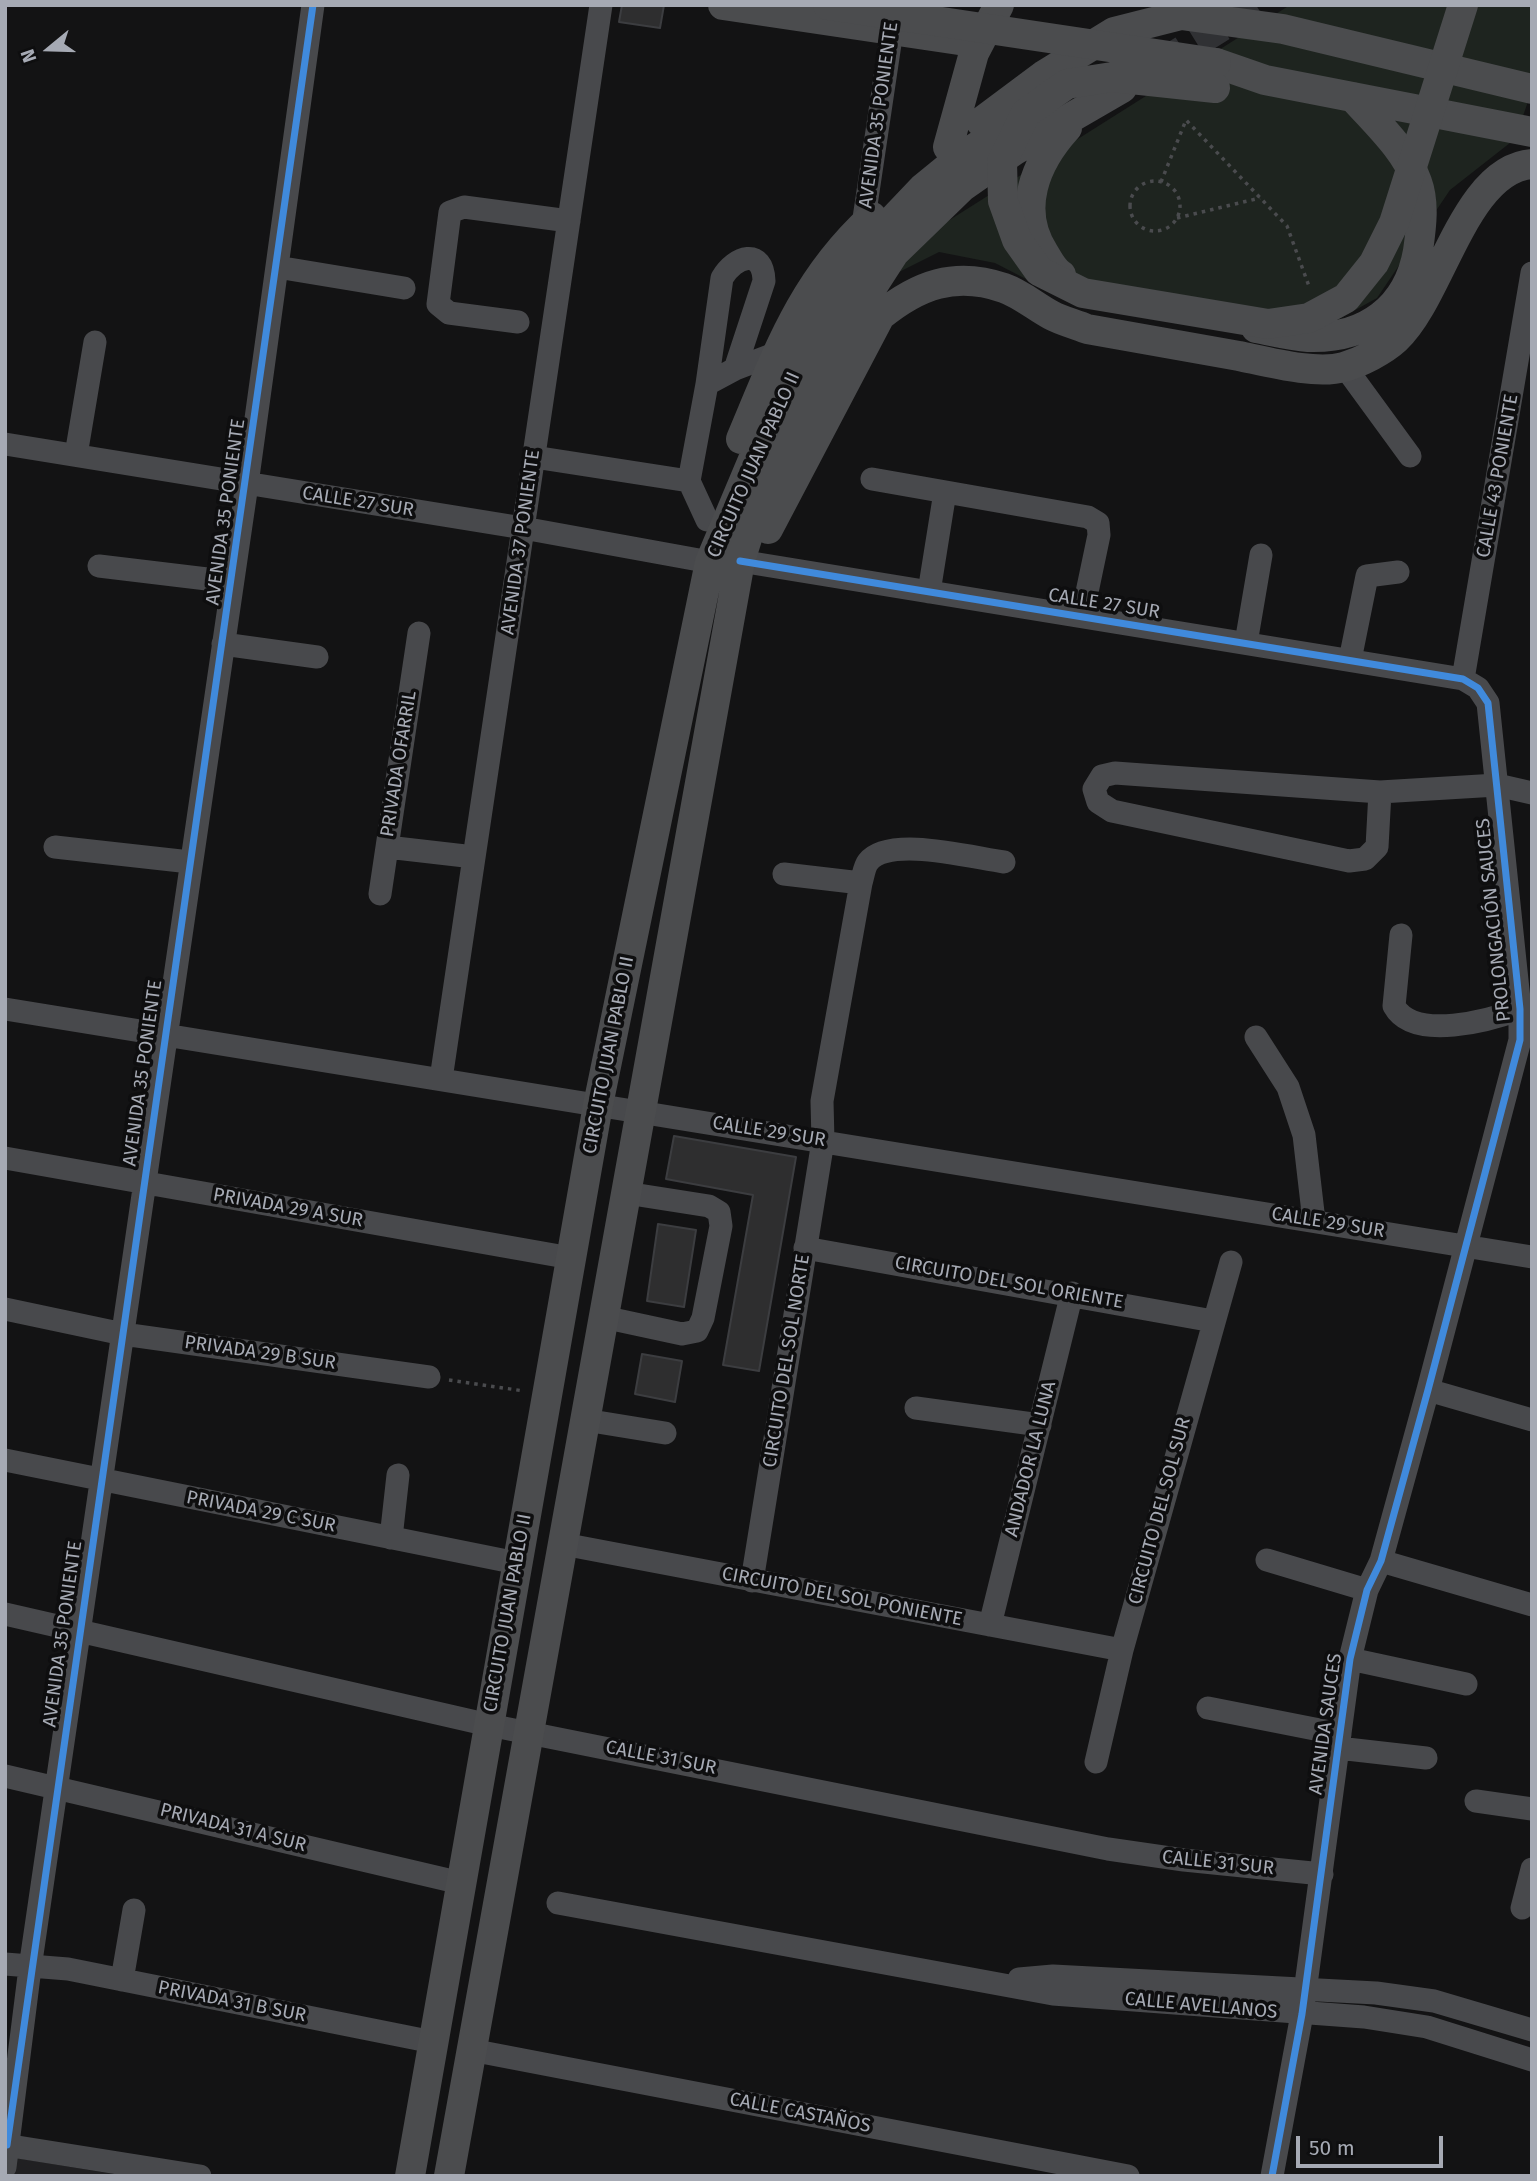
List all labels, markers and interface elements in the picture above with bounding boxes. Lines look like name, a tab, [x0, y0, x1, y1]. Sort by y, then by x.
north arrow	[14, 14, 84, 84]
street label: AVENIDA 35 PONIENTE	[855, 20, 903, 210]
text: N	[16, 46, 42, 66]
street label: CIRCUITO JUAN PABLO II	[703, 369, 805, 561]
street label: CALLE 43 PONIENTE	[1472, 392, 1524, 560]
street label: AVENIDA 35 PONIENTE	[202, 417, 250, 607]
street label: AVENIDA 37 PONIENTE	[497, 448, 545, 636]
street label: CALLE 27 SUR	[301, 482, 415, 522]
street label: CALLE 27 SUR	[1047, 584, 1161, 624]
street label: PRIVADA OFARRIL	[376, 689, 422, 839]
street label: PROLONGACIÓN SAUCES	[1472, 817, 1516, 1023]
street label: CIRCUITO JUAN PABLO II	[579, 954, 639, 1156]
street label: AVENIDA 35 PONIENTE	[119, 978, 167, 1168]
street label: CALLE 29 SUR	[711, 1112, 827, 1152]
street label: PRIVADA 29 A SUR	[211, 1184, 365, 1232]
street label: CALLE 29 SUR	[1270, 1203, 1386, 1243]
street label: CIRCUITO DEL SOL ORIENTE	[893, 1252, 1125, 1314]
street label: CIRCUITO DEL SOL NORTE	[759, 1253, 815, 1469]
street label: PRIVADA 29 B SUR	[183, 1331, 337, 1375]
street label: ANDADOR LA LUNA	[1001, 1379, 1061, 1539]
street label: CIRCUITO DEL SOL SUR	[1124, 1415, 1196, 1607]
street label: PRIVADA 29 C SUR	[184, 1486, 338, 1538]
street label: CIRCUITO JUAN PABLO II	[479, 1512, 537, 1714]
street label: AVENIDA 35 PONIENTE	[39, 1539, 87, 1729]
street label: CIRCUITO DEL SOL PONIENTE	[720, 1562, 964, 1632]
street label: AVENIDA SAUCES	[1305, 1652, 1347, 1796]
street label: CALLE 31 SUR	[604, 1736, 718, 1780]
street label: PRIVADA 31 A SUR	[158, 1799, 308, 1857]
street label: CALLE 31 SUR	[1161, 1846, 1275, 1880]
street label: PRIVADA 31 B SUR	[156, 1976, 308, 2028]
street label: CALLE AVELLANOS	[1124, 1988, 1278, 2024]
street label: CALLE CASTAÑOS	[727, 2088, 873, 2138]
scale bar	[1299, 2122, 1446, 2166]
text: 50 m	[1309, 2135, 1355, 2161]

